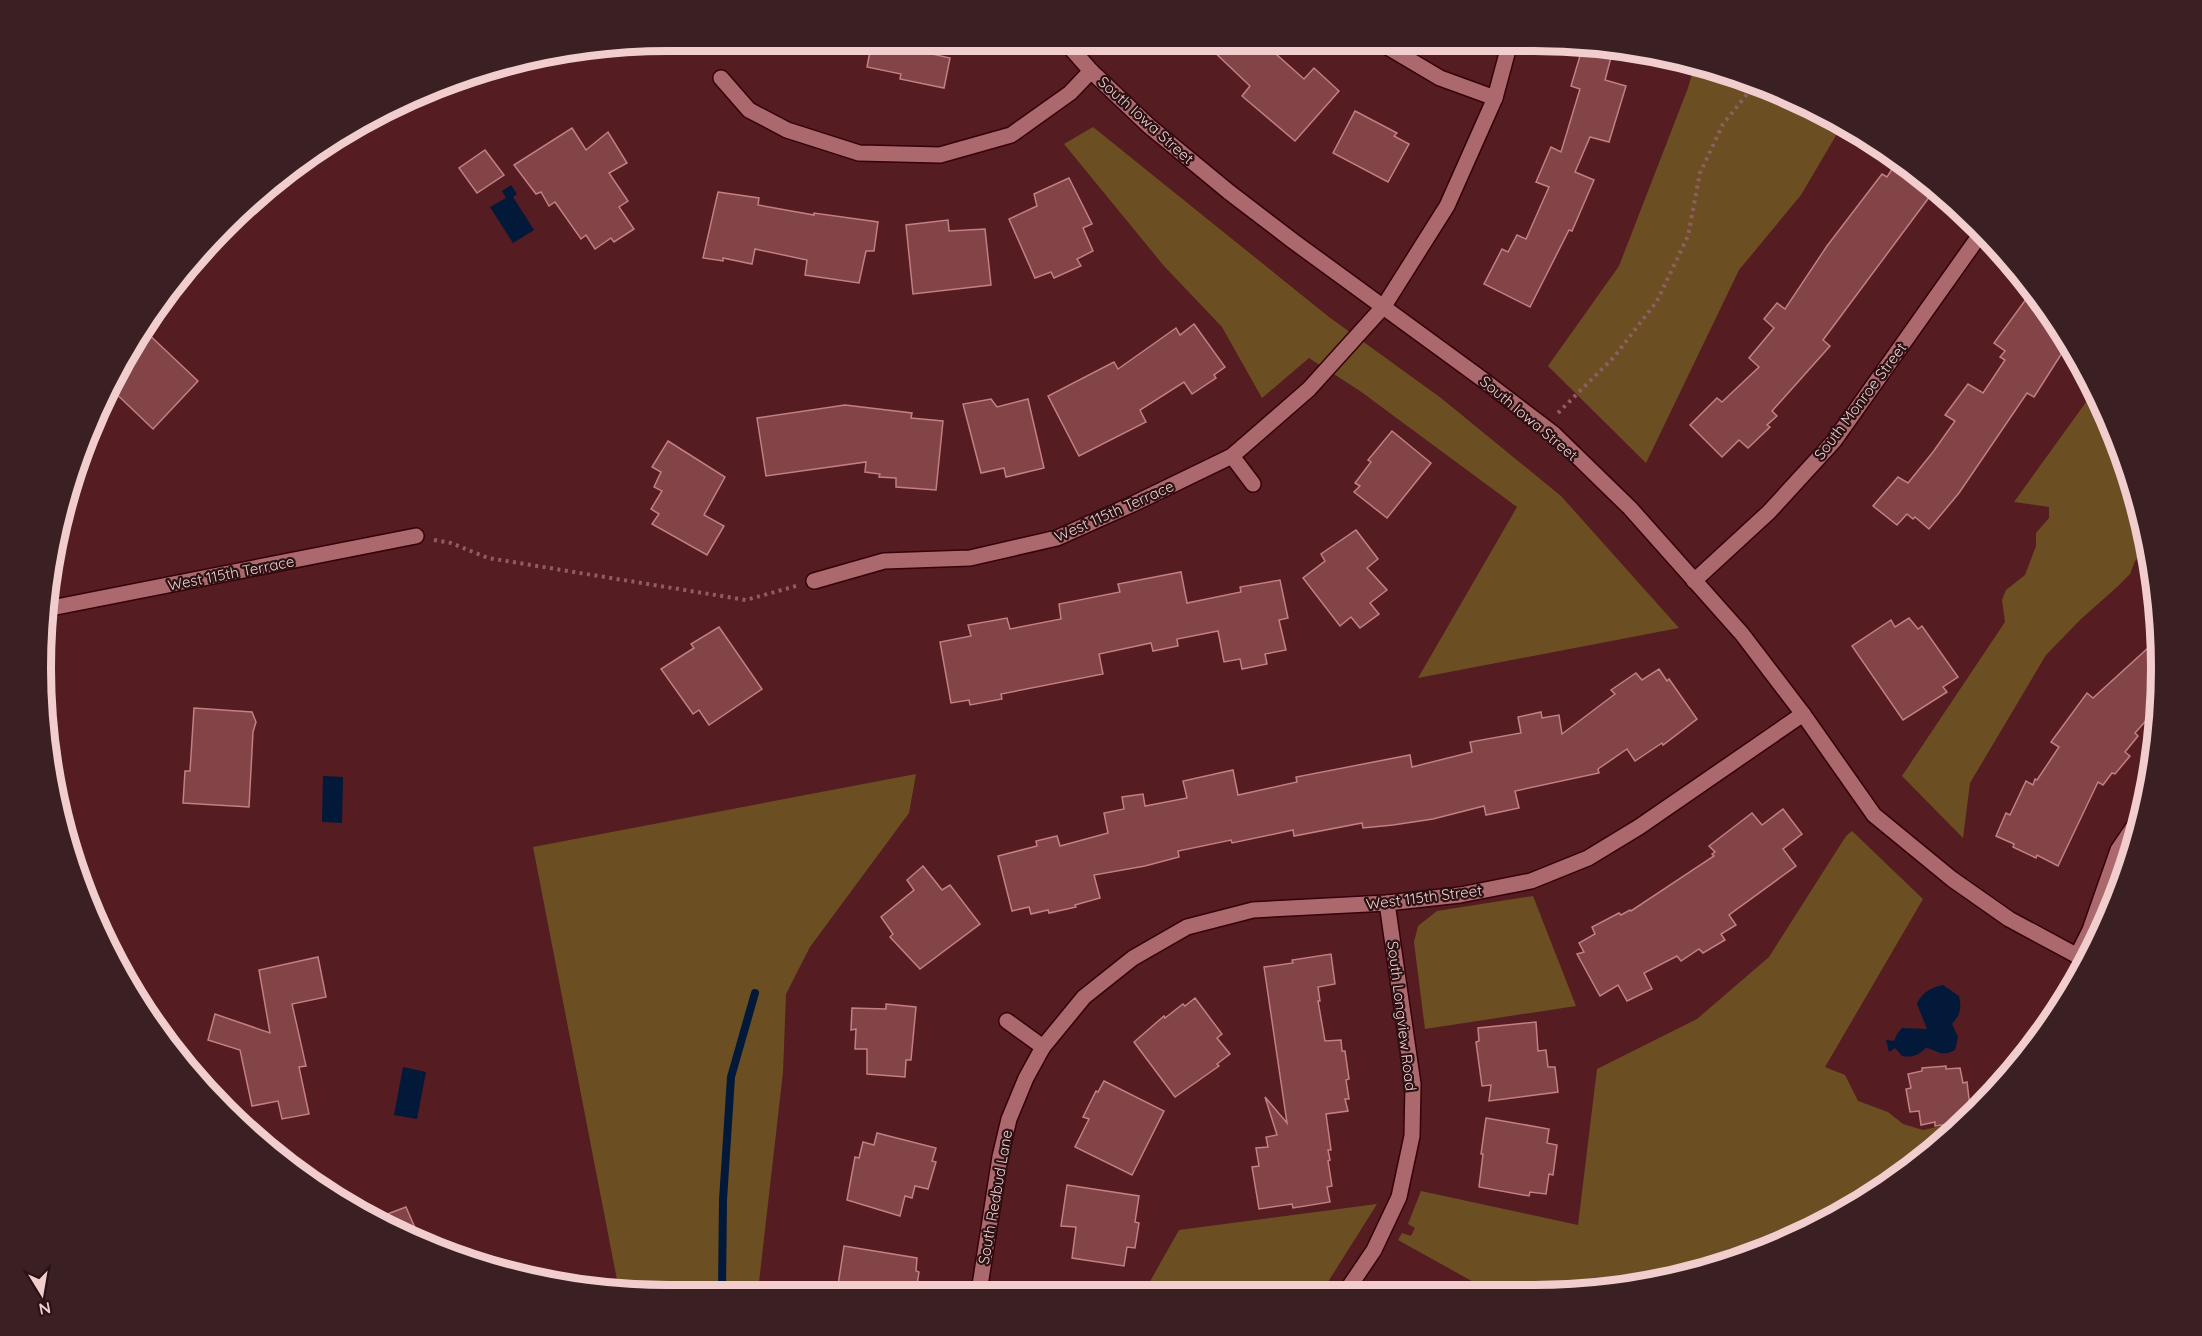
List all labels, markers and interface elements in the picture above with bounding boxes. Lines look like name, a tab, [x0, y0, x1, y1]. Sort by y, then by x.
street label: South Iowa Street	[1094, 72, 1198, 168]
street label: South Monroe Street	[1810, 339, 1910, 463]
street label: South Iowa Street	[1476, 371, 1582, 465]
street label: West 115th Terrace	[1051, 476, 1177, 546]
street label: West 115th Terrace	[166, 551, 296, 595]
street label: West 115th Street	[1365, 880, 1483, 914]
street label: South Longview Road	[1383, 940, 1421, 1092]
street label: South Redbud Lane	[974, 1128, 1016, 1266]
north arrow	[12, 1264, 72, 1324]
text: N	[37, 1298, 53, 1320]

